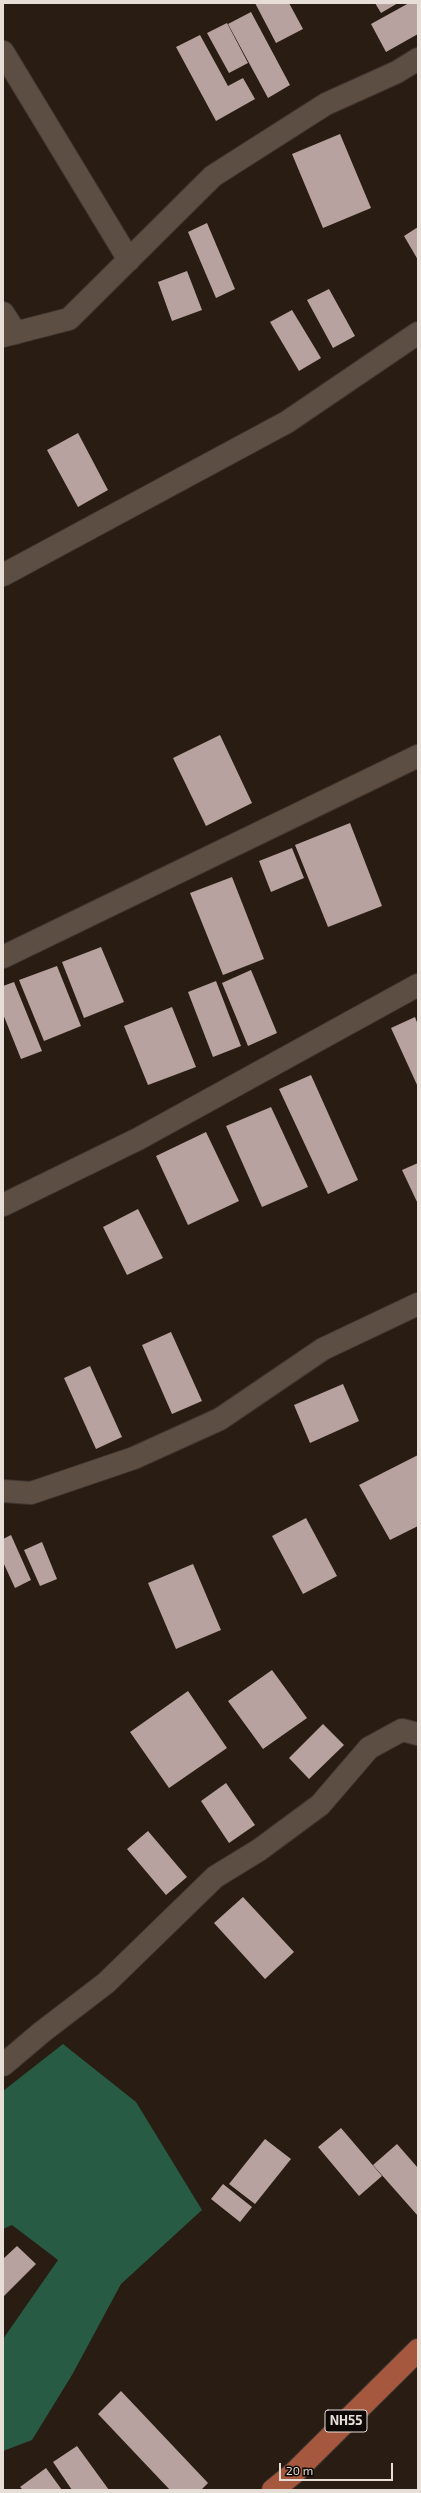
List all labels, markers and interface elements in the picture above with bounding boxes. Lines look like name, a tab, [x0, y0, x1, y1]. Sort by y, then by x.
road number: NH55	[325, 2410, 367, 2432]
scale bar	[281, 2455, 395, 2481]
text: 20 m	[286, 2463, 313, 2477]

